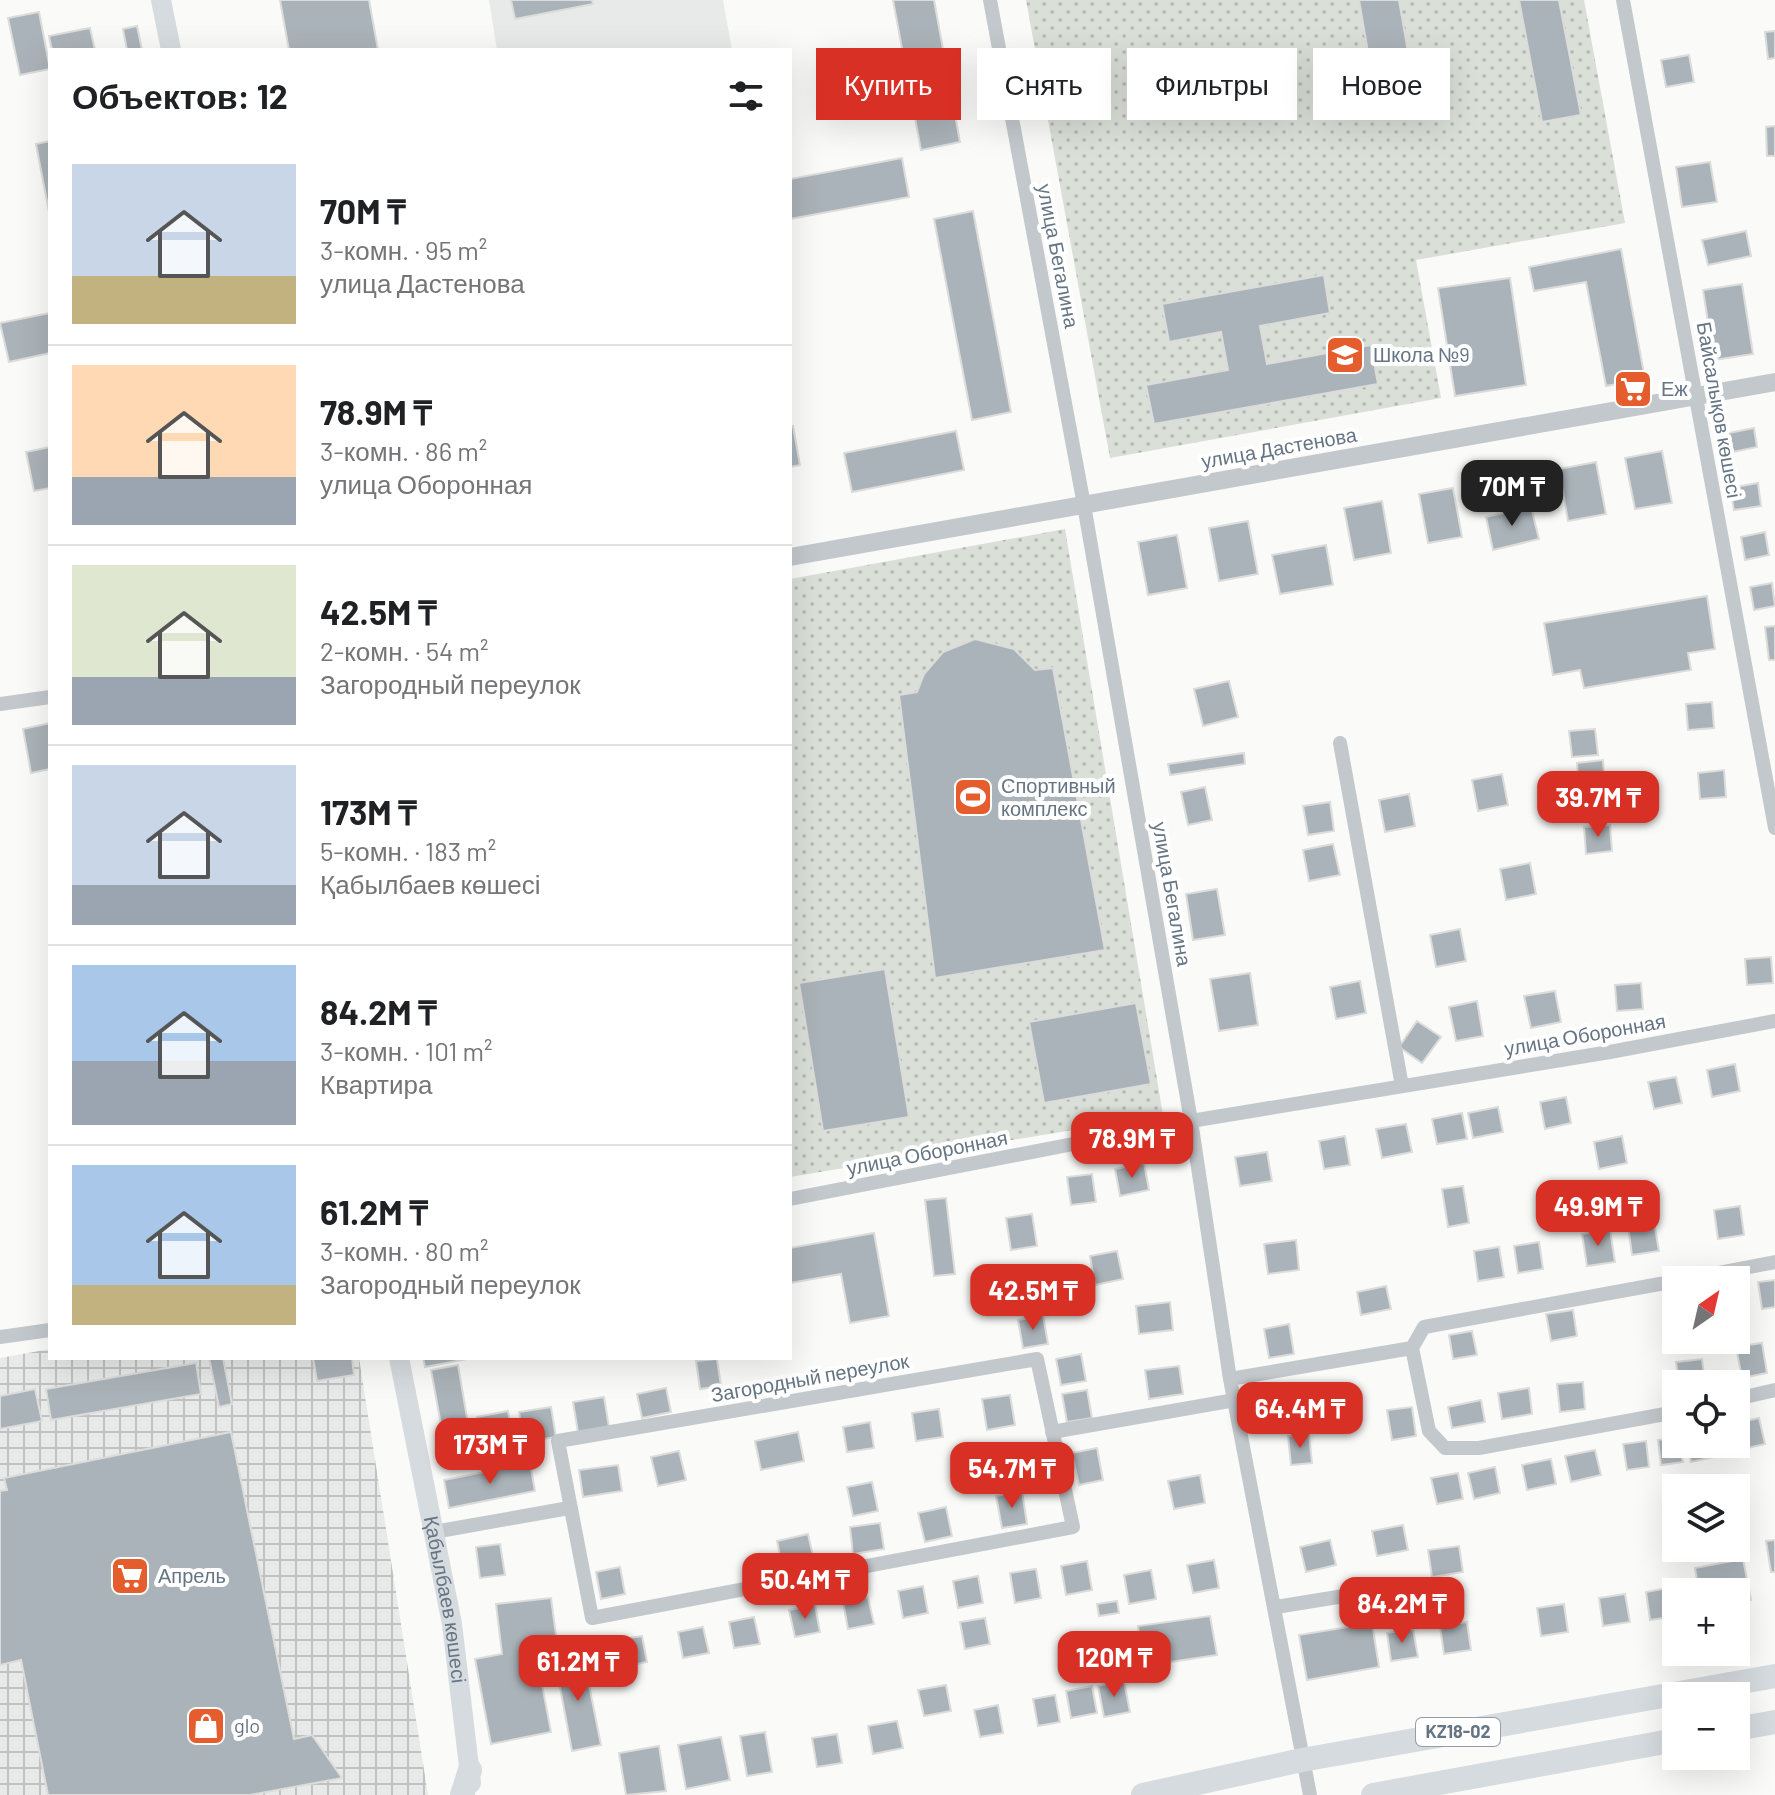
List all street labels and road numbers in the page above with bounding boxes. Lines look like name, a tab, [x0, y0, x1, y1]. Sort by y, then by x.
street label: улица Бегалина	[1033, 182, 1085, 331]
street label: Байсалықов көшесі	[1693, 320, 1747, 500]
street label: улица Дастенова	[1199, 421, 1359, 472]
street label: улица Бегалина	[1148, 820, 1198, 969]
street label: улица Оборонная	[1502, 1008, 1667, 1060]
street label: улица Оборонная	[844, 1125, 1009, 1179]
street label: Загородный переулок	[709, 1348, 911, 1406]
street label: Қабылбаев көшесі	[420, 1514, 472, 1684]
road number: KZ18-02	[1416, 1718, 1500, 1746]

